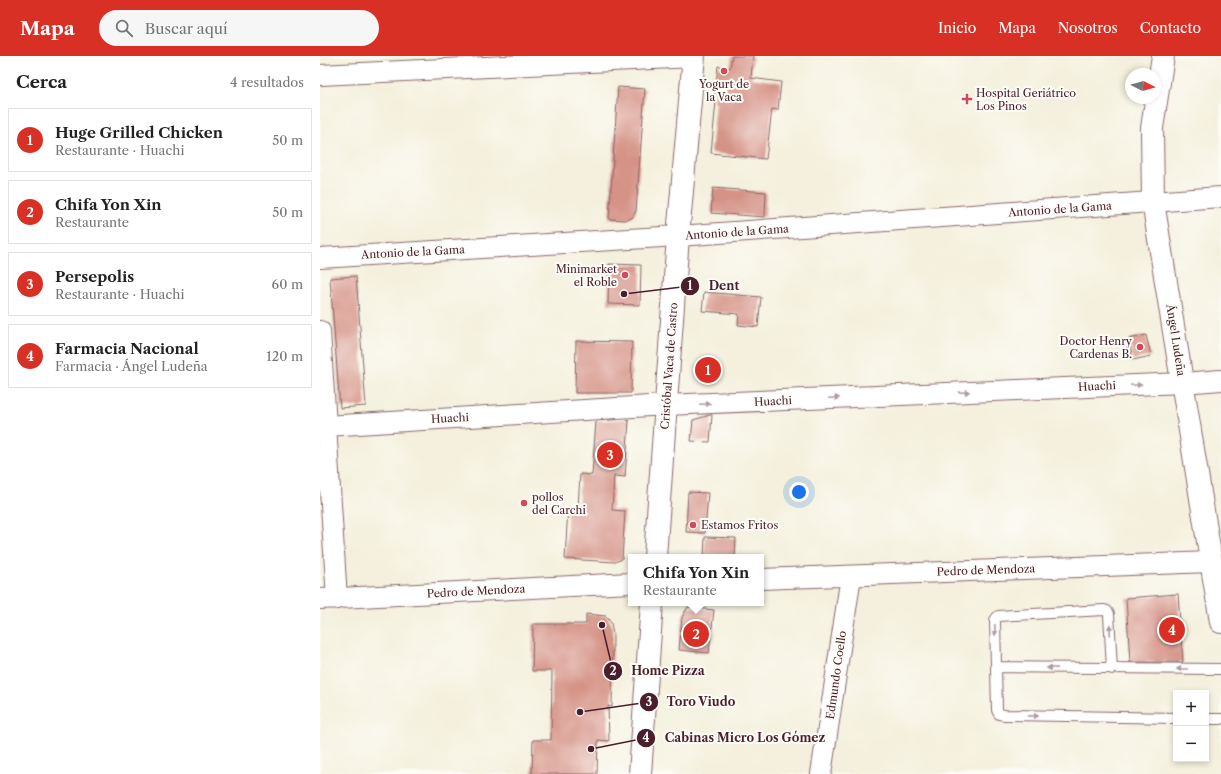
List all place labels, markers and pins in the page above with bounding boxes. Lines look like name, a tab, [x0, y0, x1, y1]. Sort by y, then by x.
marker: Yogurt de la Vaca	[719, 66, 729, 76]
place label: Yogurt de la Vaca	[698, 77, 749, 104]
place label: Hospital Geriátrico Los Pinos	[976, 86, 1076, 113]
marker: Hospital Geriátrico Los Pinos	[961, 93, 973, 105]
place label: Minimarket el Roble	[556, 262, 617, 289]
marker: Minimarket el Roble	[620, 270, 630, 280]
callout: Dent	[680, 274, 747, 298]
place label: Doctor Henry Cardenas B.	[1060, 334, 1133, 361]
marker: Doctor Henry Cardenas B.	[1135, 342, 1145, 352]
pin: 1	[695, 355, 721, 385]
pin: 3	[597, 440, 623, 470]
place label: pollos del Carchi	[532, 490, 586, 517]
marker: pollos del Carchi	[519, 498, 529, 508]
place label: Estamos Fritos	[701, 518, 778, 532]
marker: Estamos Fritos	[688, 520, 698, 530]
pin: 4	[1159, 615, 1185, 645]
pin: 2	[683, 619, 709, 649]
callout: Home Pizza	[603, 659, 713, 683]
callout: Toro Viudo	[639, 690, 744, 714]
callout: Cabinas Micro Los Gómez	[636, 726, 833, 750]

